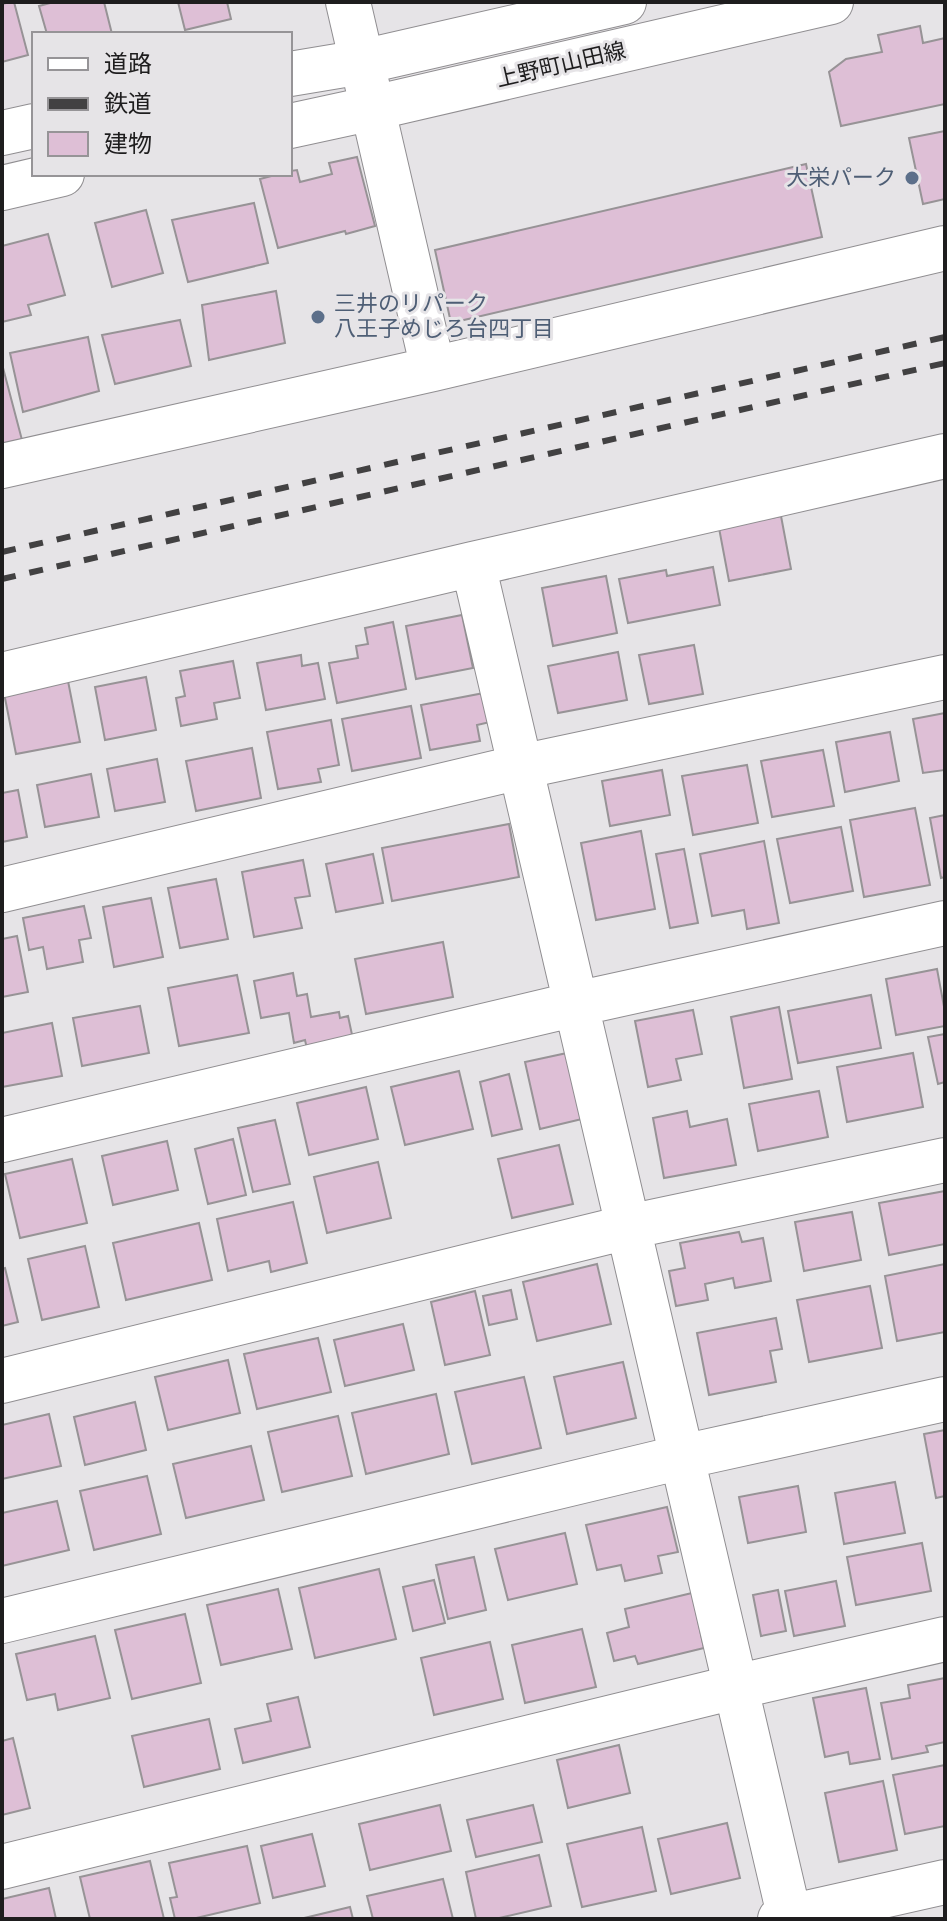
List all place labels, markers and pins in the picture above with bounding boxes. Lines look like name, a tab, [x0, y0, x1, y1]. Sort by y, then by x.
place label: 大栄パーク	[786, 165, 896, 191]
marker: 大栄パーク	[903, 169, 921, 187]
place label: 三井のリパーク 八王子めじろ台四丁目	[334, 291, 554, 342]
marker: 三井のリパーク 八王子めじろ台四丁目	[309, 308, 327, 326]

